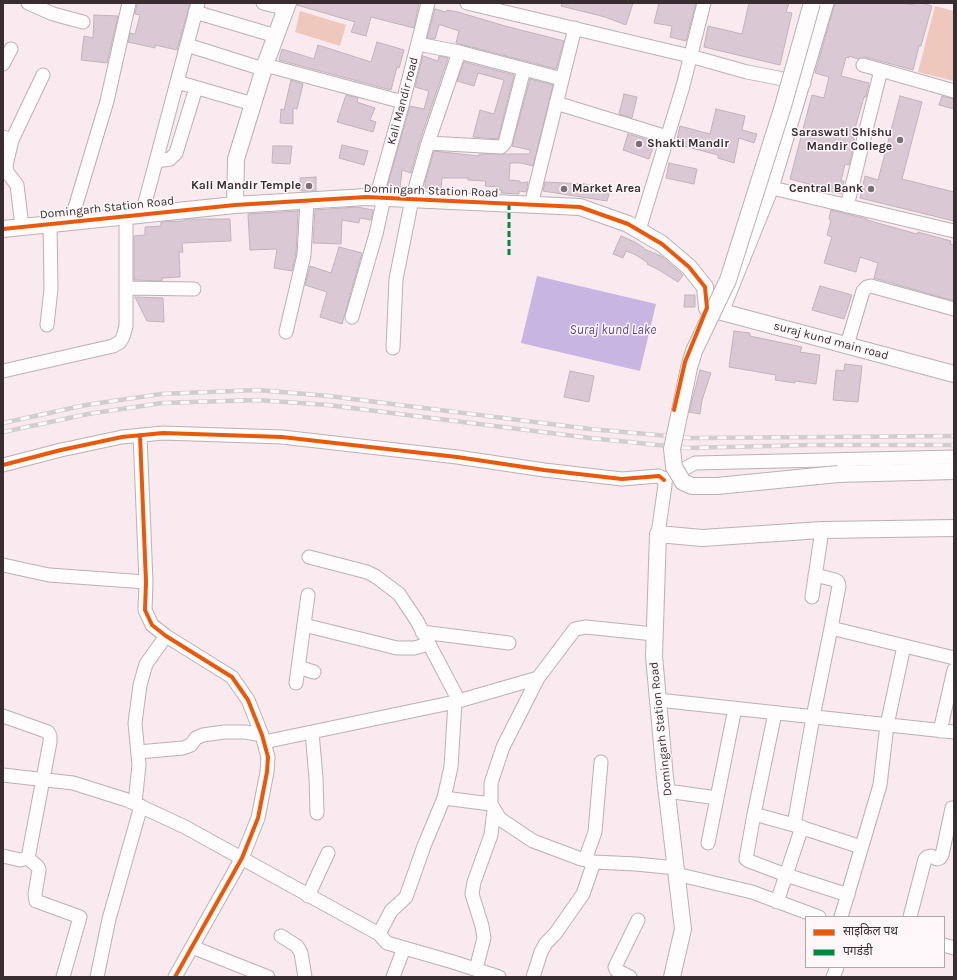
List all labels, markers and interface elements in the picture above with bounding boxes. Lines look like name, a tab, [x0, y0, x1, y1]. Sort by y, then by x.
street label: Kali Mandir road	[384, 56, 422, 146]
place label: Saraswati Shishu Mandir College	[791, 126, 892, 154]
marker: Saraswati Shishu Mandir College	[895, 135, 905, 145]
place label: Shakti Mandir	[647, 137, 729, 151]
marker: Shakti Mandir	[634, 139, 644, 149]
place label: Kali Mandir Temple	[191, 179, 301, 193]
marker: Kali Mandir Temple	[304, 181, 314, 191]
street label: Domingarh Station Road	[363, 181, 499, 201]
place label: Market Area	[572, 182, 641, 196]
place label: Central Bank	[789, 182, 863, 196]
marker: Market Area	[559, 184, 569, 194]
marker: Central Bank	[866, 184, 876, 194]
street label: Domingarh Station Road	[39, 194, 175, 222]
street label: suraj kund main road	[772, 319, 890, 363]
water label: Suraj kund Lake	[570, 322, 656, 338]
street label: Domingarh Station Road	[647, 661, 675, 797]
legend	[805, 916, 945, 968]
text: साइकिल पथ	[843, 924, 898, 938]
text: पगडंडी	[843, 944, 873, 958]

